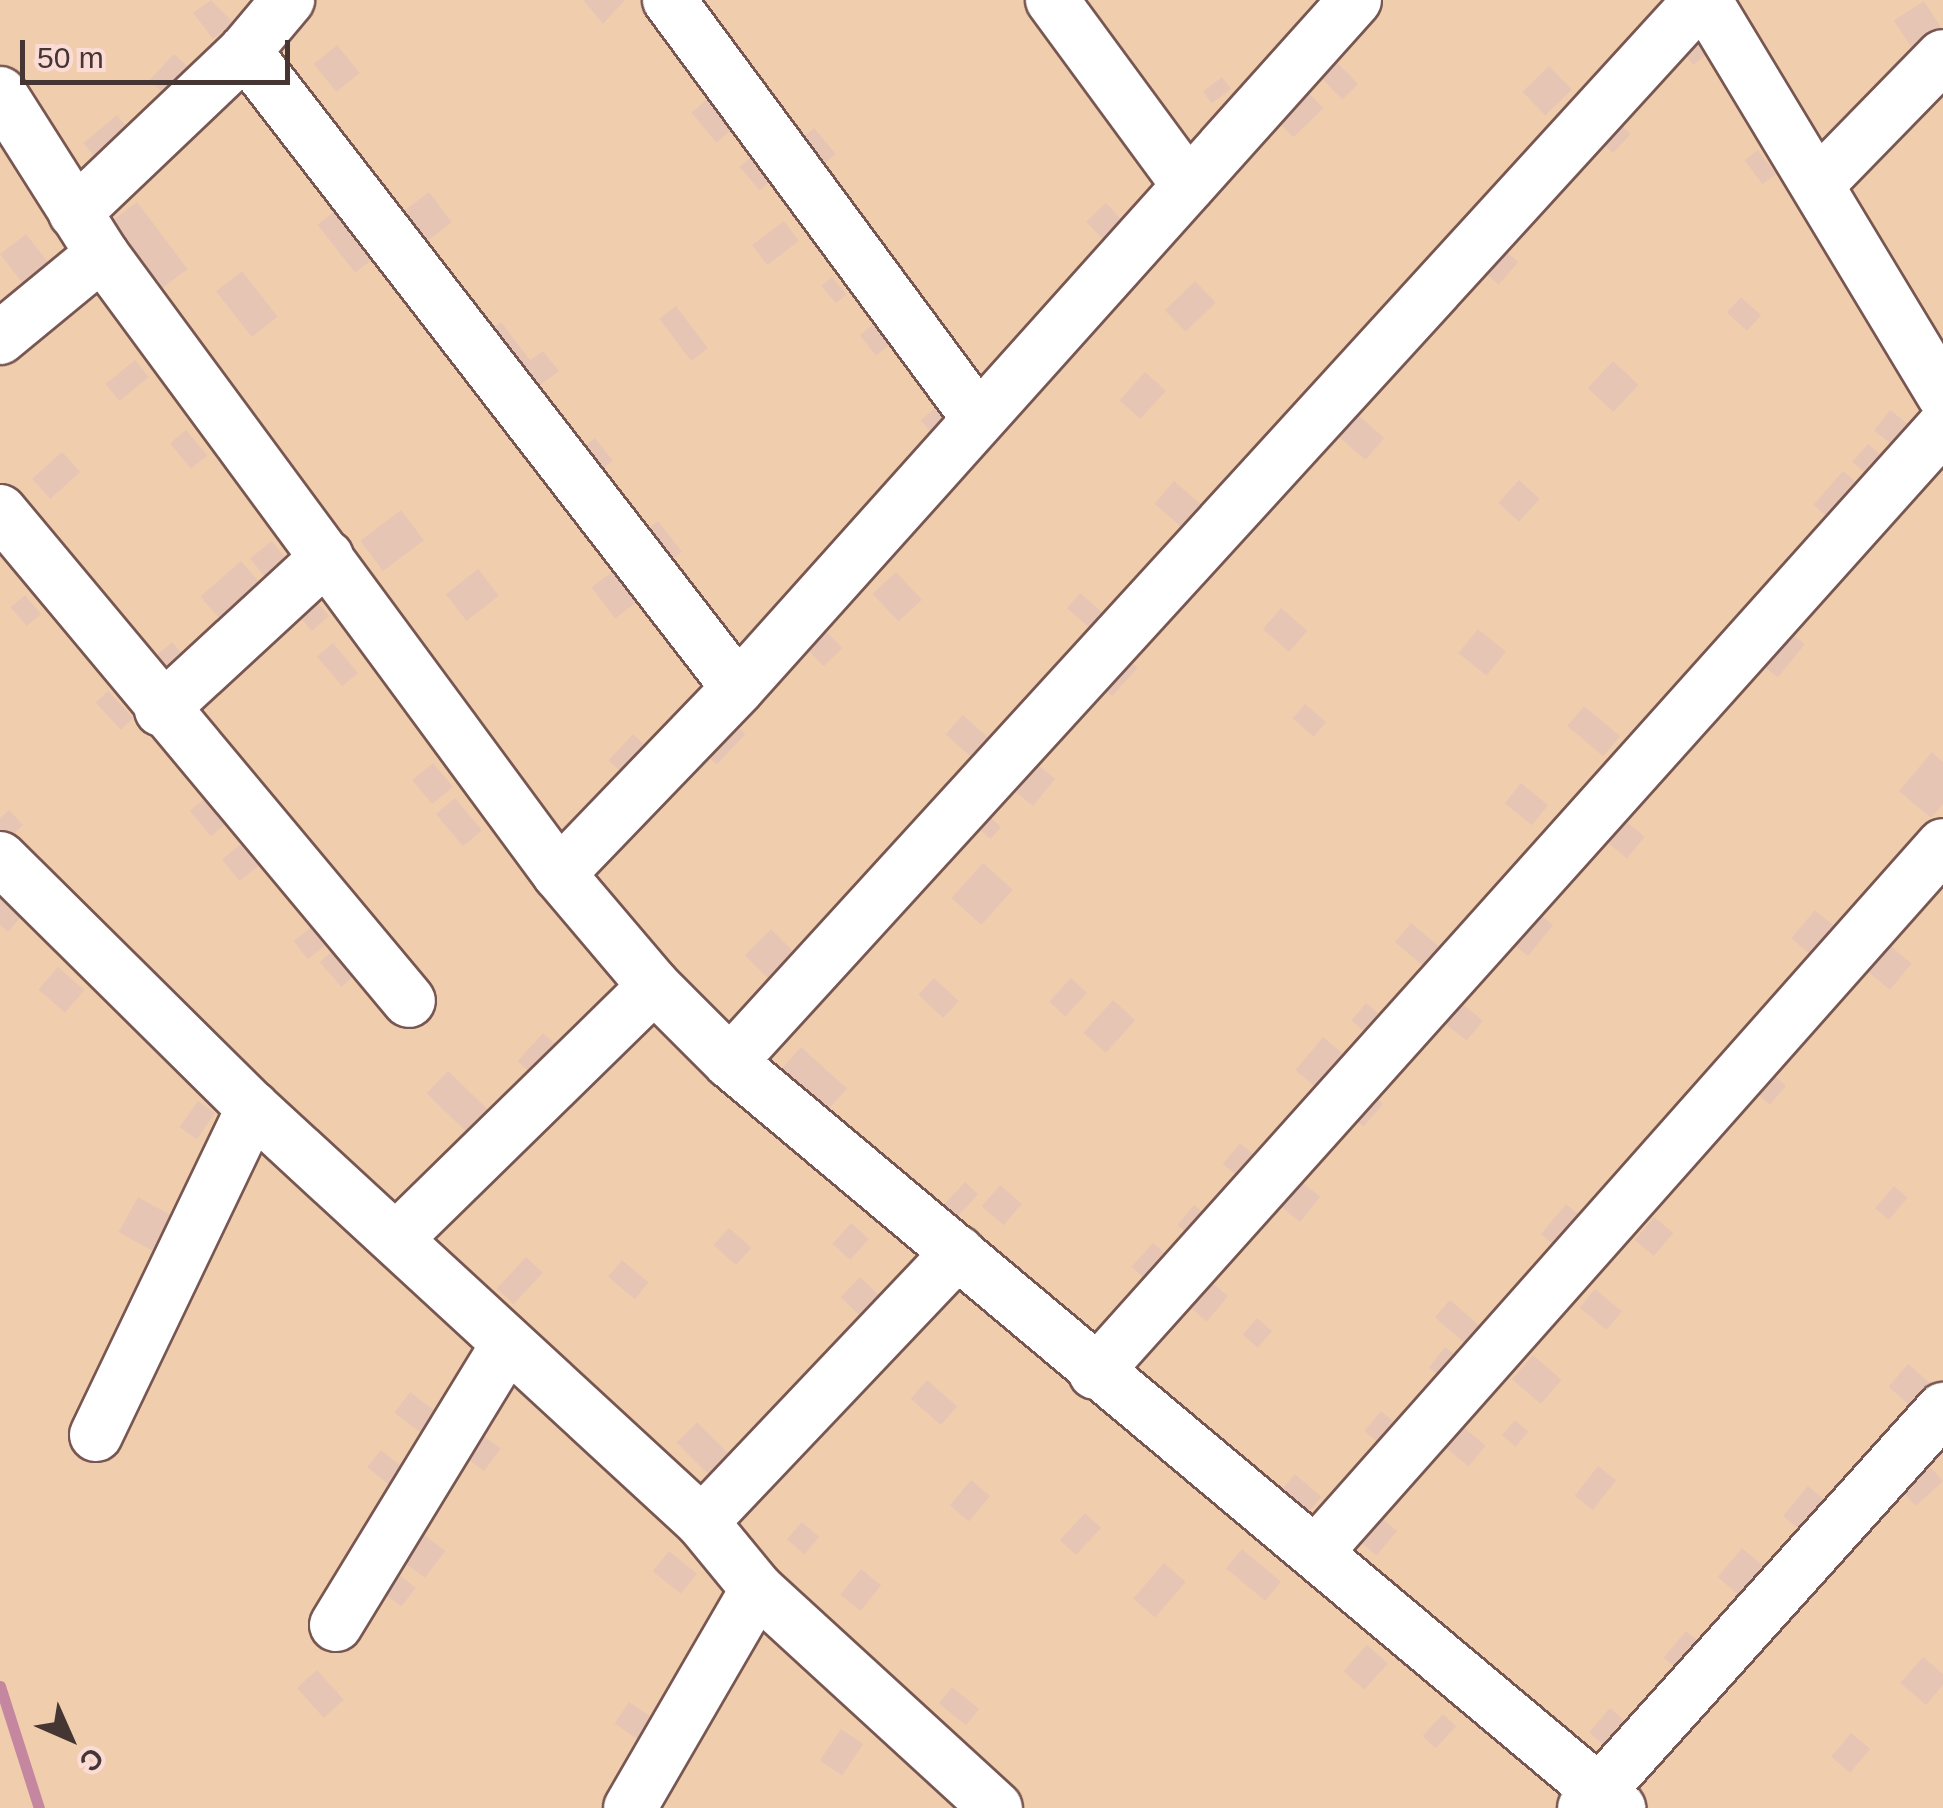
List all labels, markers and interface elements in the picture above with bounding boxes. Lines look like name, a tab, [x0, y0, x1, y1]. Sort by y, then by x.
scale bar	[25, 20, 295, 82]
text: 50 m	[37, 41, 104, 74]
north arrow	[20, 1688, 120, 1788]
text: С	[73, 1741, 110, 1778]

